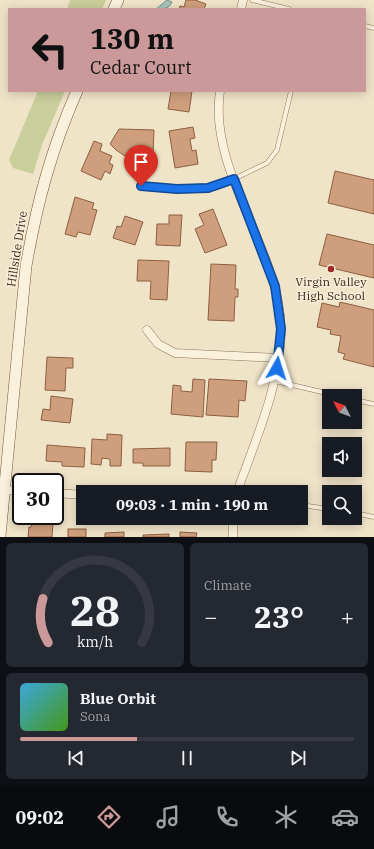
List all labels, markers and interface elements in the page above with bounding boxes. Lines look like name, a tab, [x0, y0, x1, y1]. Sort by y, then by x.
text: 130 m	[90, 20, 174, 57]
icon: left	[24, 24, 76, 76]
text: Cedar Court	[90, 56, 192, 79]
pin	[124, 145, 158, 186]
icon: arrive	[130, 151, 152, 173]
street label: Hillside Drive	[3, 210, 30, 288]
marker: Virgin Valley High School	[326, 264, 336, 274]
place label: Virgin Valley High School	[295, 274, 367, 303]
position arrow	[256, 347, 298, 389]
north arrow	[322, 389, 362, 429]
map controls	[322, 389, 362, 525]
button: sound	[322, 437, 362, 477]
speed limit sign: 30	[12, 473, 64, 525]
button: search	[322, 485, 362, 525]
text: 09:03 · 1 min · 190 m	[116, 495, 268, 514]
text: Climate	[204, 577, 251, 594]
text: 28	[70, 583, 120, 637]
text: 23°	[254, 597, 304, 636]
text: −	[204, 602, 217, 631]
text: +	[341, 602, 354, 631]
text: km/h	[77, 632, 113, 651]
text: Blue Orbit	[80, 689, 156, 708]
text: Sona	[80, 708, 110, 725]
icon: previous	[65, 747, 87, 769]
icon: pause	[176, 747, 198, 769]
icon: next	[287, 747, 309, 769]
icon: directions	[95, 803, 123, 831]
icon: music	[154, 803, 182, 831]
icon: phone	[213, 803, 241, 831]
icon: climate	[272, 803, 300, 831]
icon: car	[331, 803, 359, 831]
text: 09:02	[15, 806, 64, 829]

